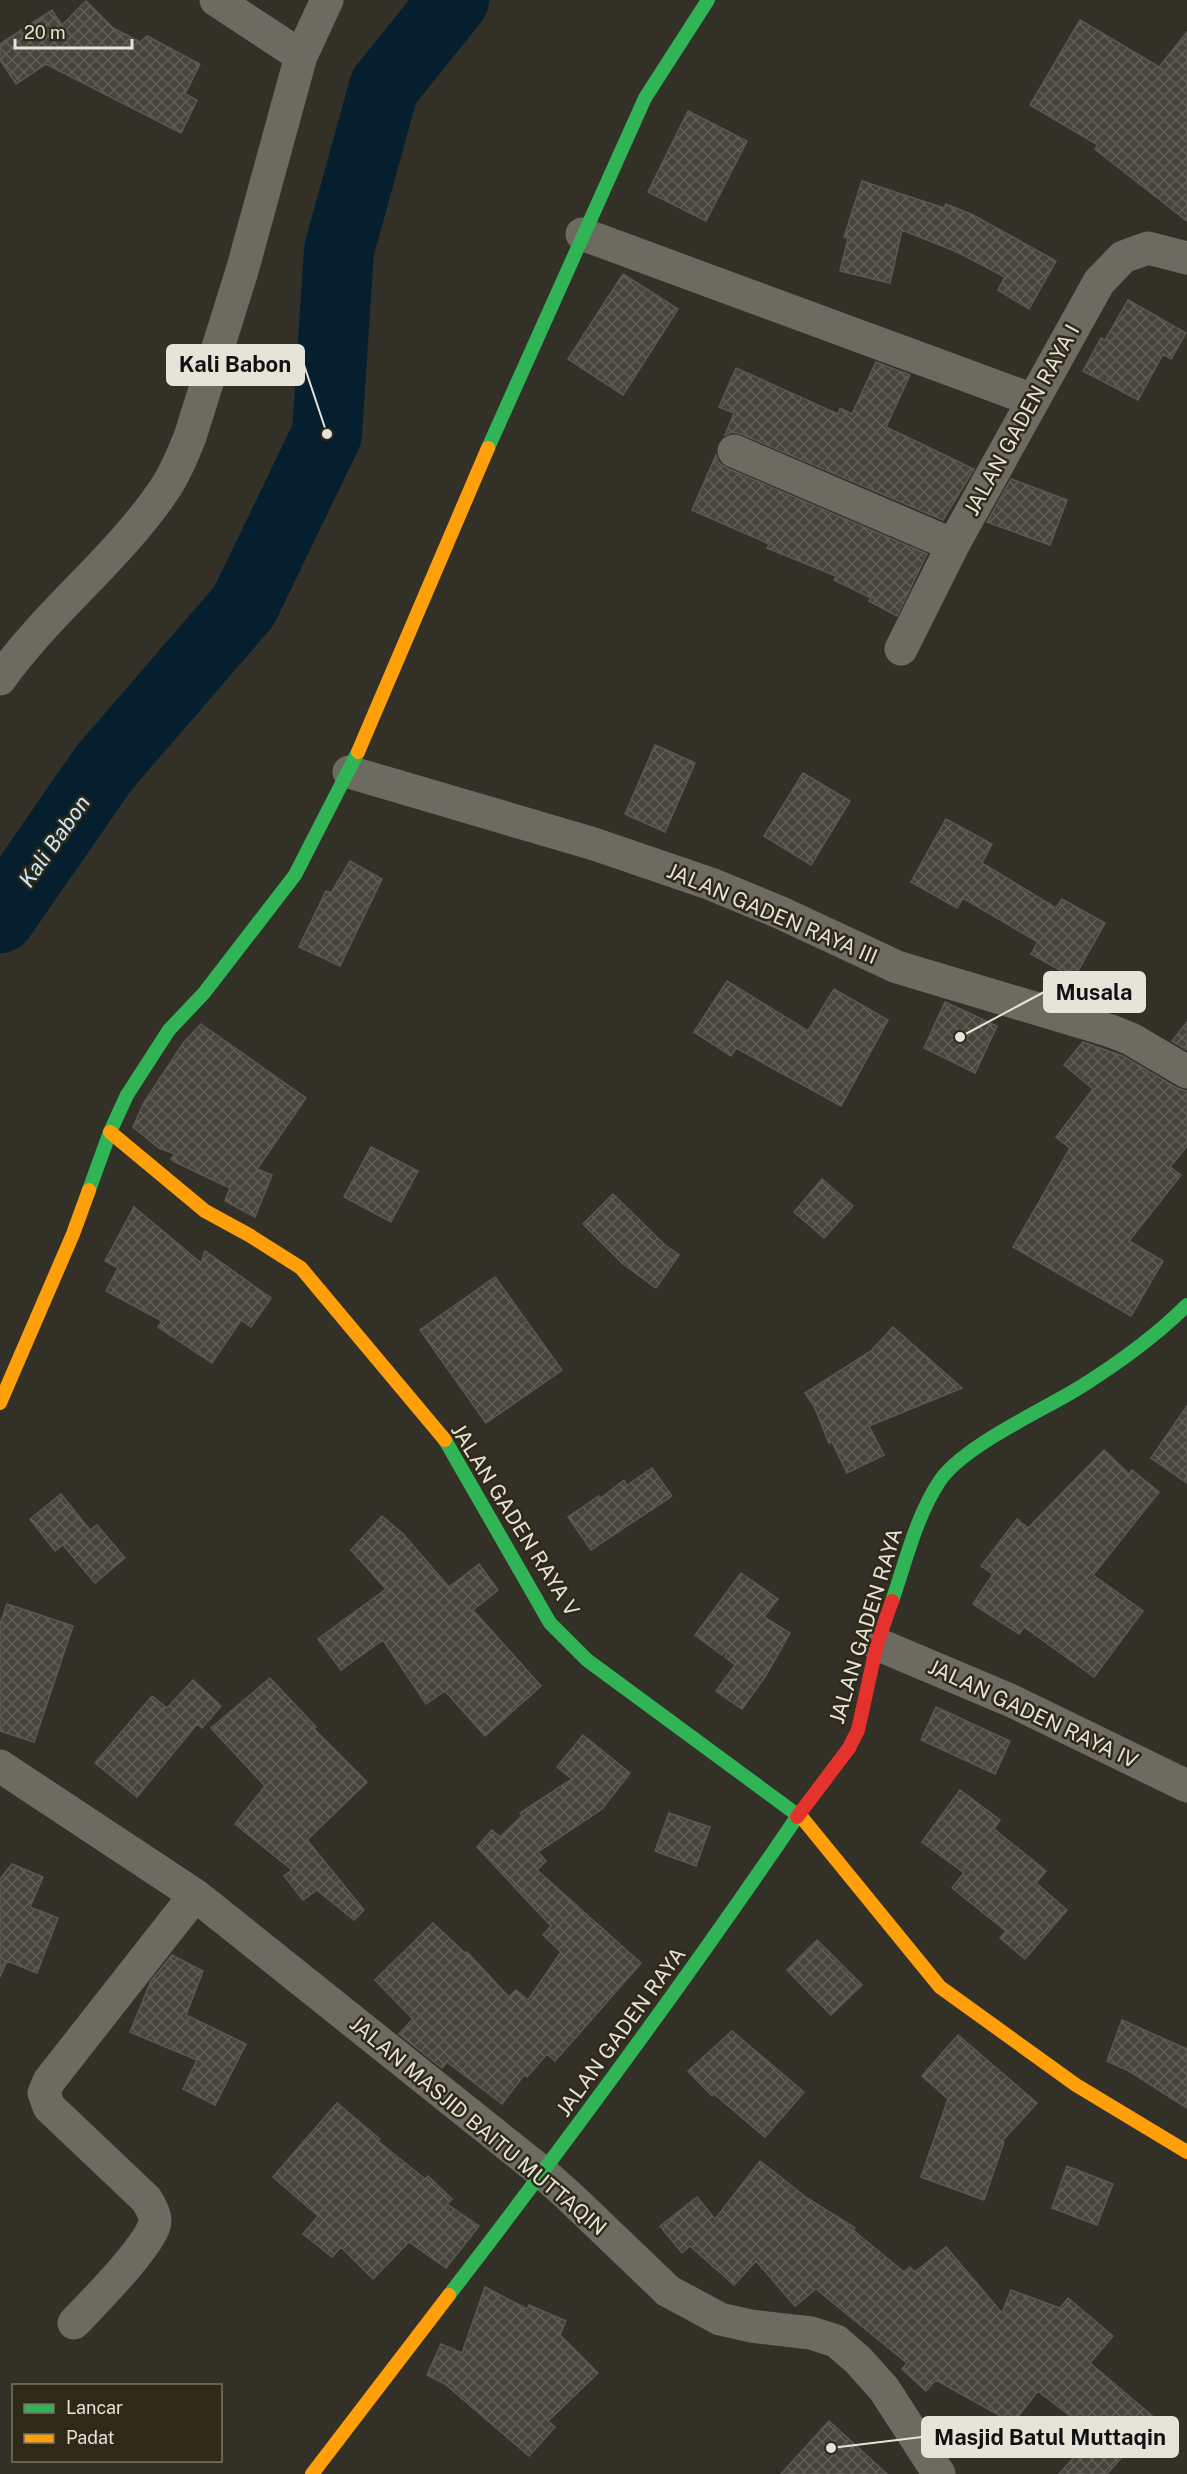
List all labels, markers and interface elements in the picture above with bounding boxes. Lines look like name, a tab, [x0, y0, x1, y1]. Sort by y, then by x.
scale bar	[15, 12, 132, 50]
text: 20 m	[24, 22, 66, 43]
street label: JALAN GADEN RAYA I	[959, 320, 1084, 520]
callout: Kali Babon	[167, 345, 304, 385]
text: Kali Babon	[179, 351, 291, 377]
water label: Kali Babon	[13, 790, 95, 892]
street label: JALAN GADEN RAYA III	[663, 858, 881, 969]
callout: Musala	[1044, 972, 1145, 1012]
text: Musala	[1056, 979, 1133, 1005]
street label: JALAN GADEN RAYA V	[446, 1419, 585, 1621]
street label: JALAN GADEN RAYA	[824, 1525, 907, 1727]
street label: JALAN GADEN RAYA IV	[924, 1654, 1142, 1773]
street label: JALAN GADEN RAYA	[551, 1942, 691, 2121]
street label: JALAN MASJID BAITU MUTTAQIN	[345, 2011, 612, 2240]
legend	[12, 2384, 222, 2462]
text: Lancar	[66, 2397, 123, 2418]
callout: Masjid Batul Muttaqin	[922, 2417, 1178, 2457]
text: Masjid Batul Muttaqin	[934, 2424, 1166, 2450]
text: Padat	[66, 2427, 115, 2448]

